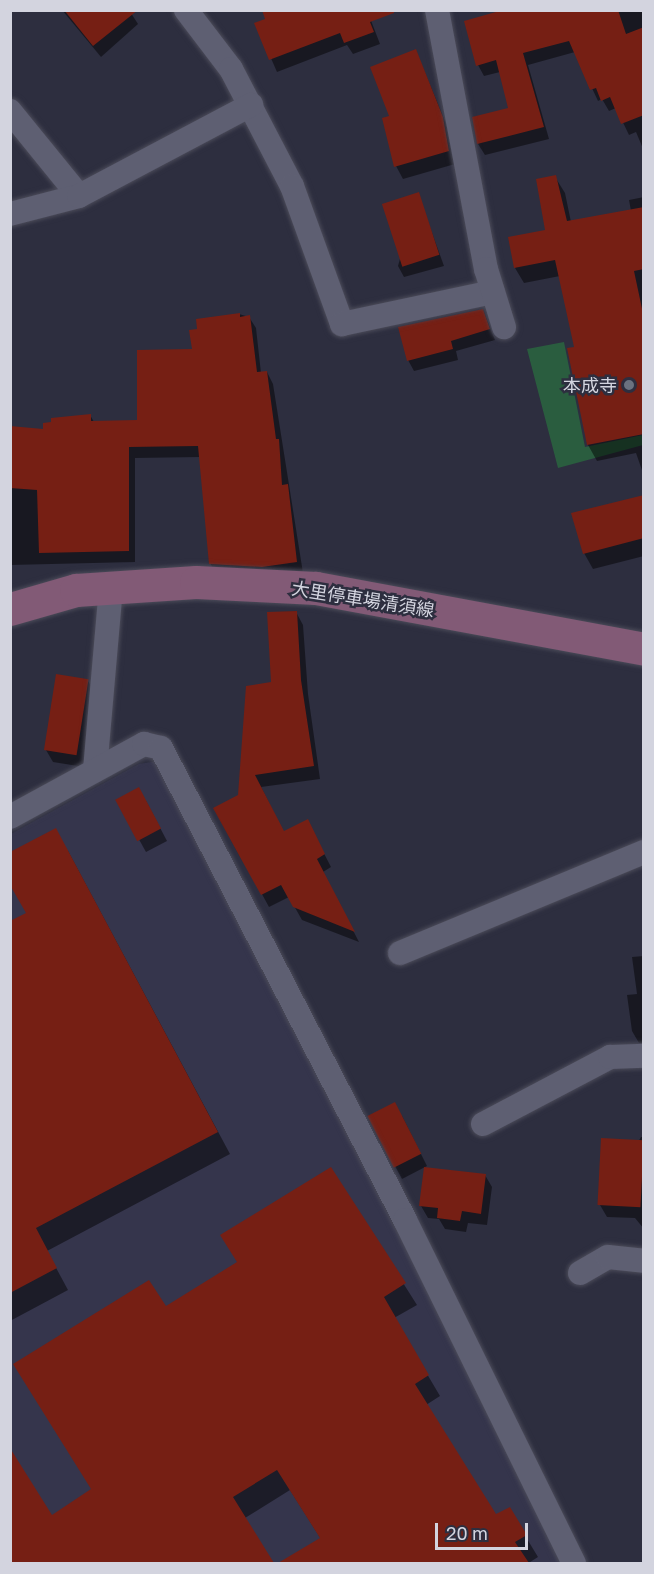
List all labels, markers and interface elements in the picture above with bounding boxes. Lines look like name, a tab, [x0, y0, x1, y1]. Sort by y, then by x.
place label: 本成寺	[563, 374, 617, 396]
marker: 本成寺	[622, 378, 636, 392]
street label: 大里停車場清須線	[290, 577, 436, 621]
scale bar	[438, 1511, 531, 1549]
text: 20 m	[446, 1522, 488, 1544]

